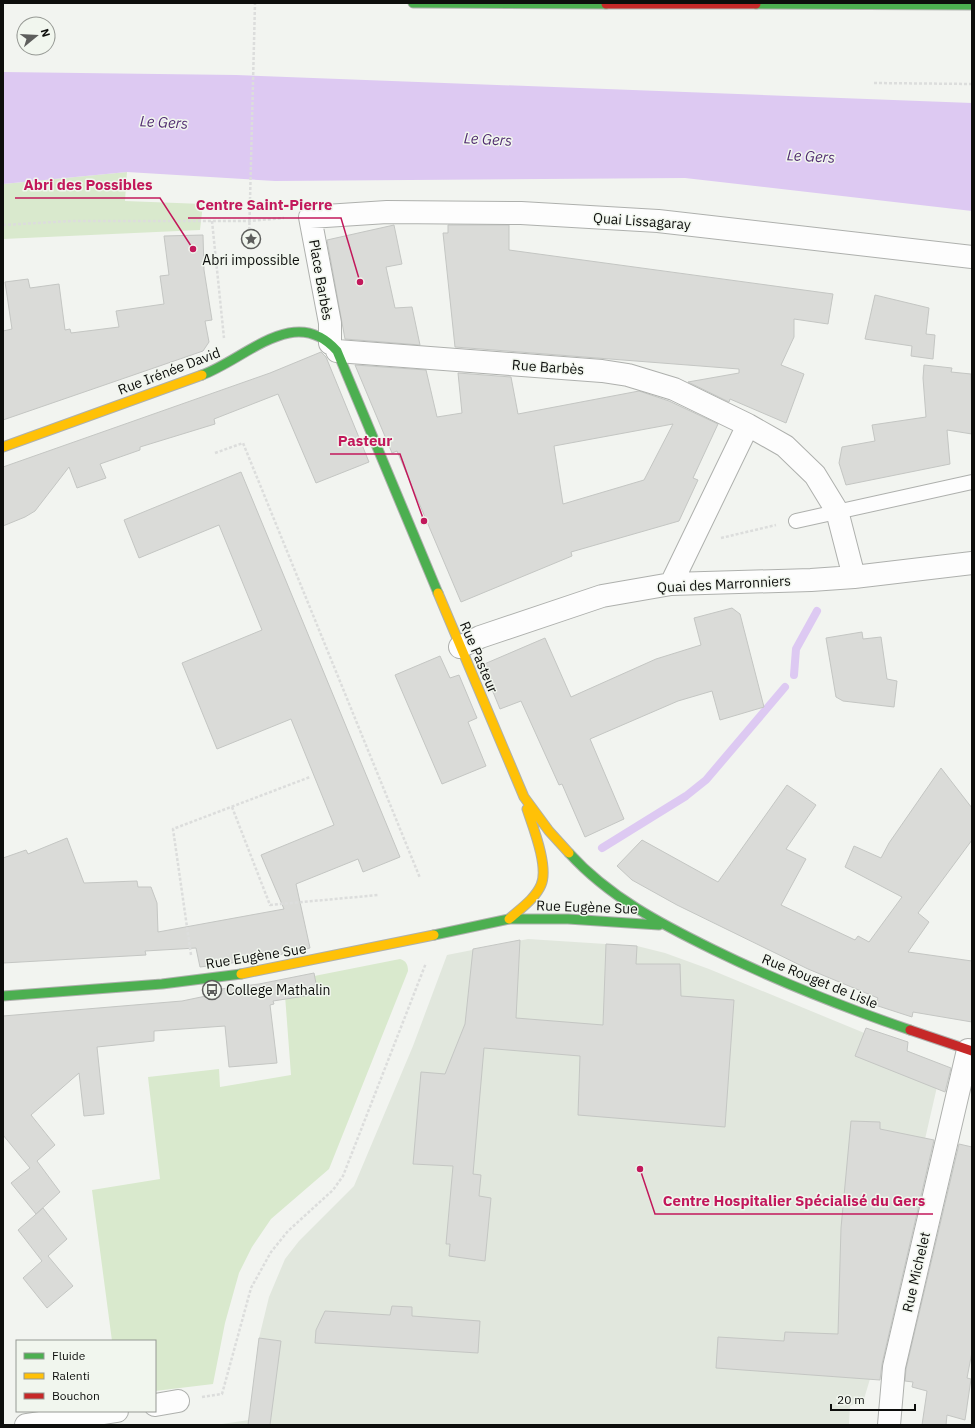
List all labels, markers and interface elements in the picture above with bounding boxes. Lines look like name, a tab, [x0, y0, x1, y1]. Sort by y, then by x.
north arrow	[16, 16, 56, 56]
text: N	[38, 27, 53, 39]
water label: Le Gers	[139, 111, 189, 133]
water label: Le Gers	[463, 128, 513, 150]
water label: Le Gers	[786, 145, 836, 167]
callout: Abri des Possibles	[15, 171, 160, 198]
text: Abri des Possibles	[24, 175, 153, 194]
callout: Centre Saint-Pierre	[188, 191, 341, 218]
text: Centre Saint-Pierre	[196, 195, 332, 214]
street label: Quai Lissagaray	[592, 209, 692, 233]
place icon: Abri impossible	[240, 228, 262, 250]
street label: Place Barbès	[305, 238, 337, 322]
place label: Abri impossible	[202, 251, 300, 269]
street label: Rue Irénée David	[115, 343, 223, 399]
street label: Rue Barbès	[511, 356, 585, 379]
callout: Pasteur	[330, 427, 400, 454]
text: Pasteur	[338, 431, 392, 450]
street label: Quai des Marronniers	[657, 571, 792, 596]
street label: Rue Pasteur	[456, 618, 502, 696]
street label: Rue Eugène Sue	[536, 896, 638, 918]
street label: Rue Eugène Sue	[204, 939, 308, 973]
street label: Rue Rouget de Lisle	[759, 950, 881, 1013]
bus stop icon: College Mathalin	[201, 979, 223, 1001]
place label: College Mathalin	[226, 981, 331, 999]
callout: Centre Hospitalier Spécialisé du Gers	[655, 1187, 933, 1214]
text: Centre Hospitalier Spécialisé du Gers	[663, 1191, 926, 1210]
street label: Rue Michelet	[898, 1230, 934, 1314]
legend	[16, 1340, 156, 1412]
text: Fluide	[52, 1348, 86, 1363]
text: Ralenti	[52, 1368, 90, 1383]
scale bar	[831, 1386, 915, 1412]
text: Bouchon	[52, 1388, 100, 1403]
text: 20 m	[837, 1392, 865, 1407]

